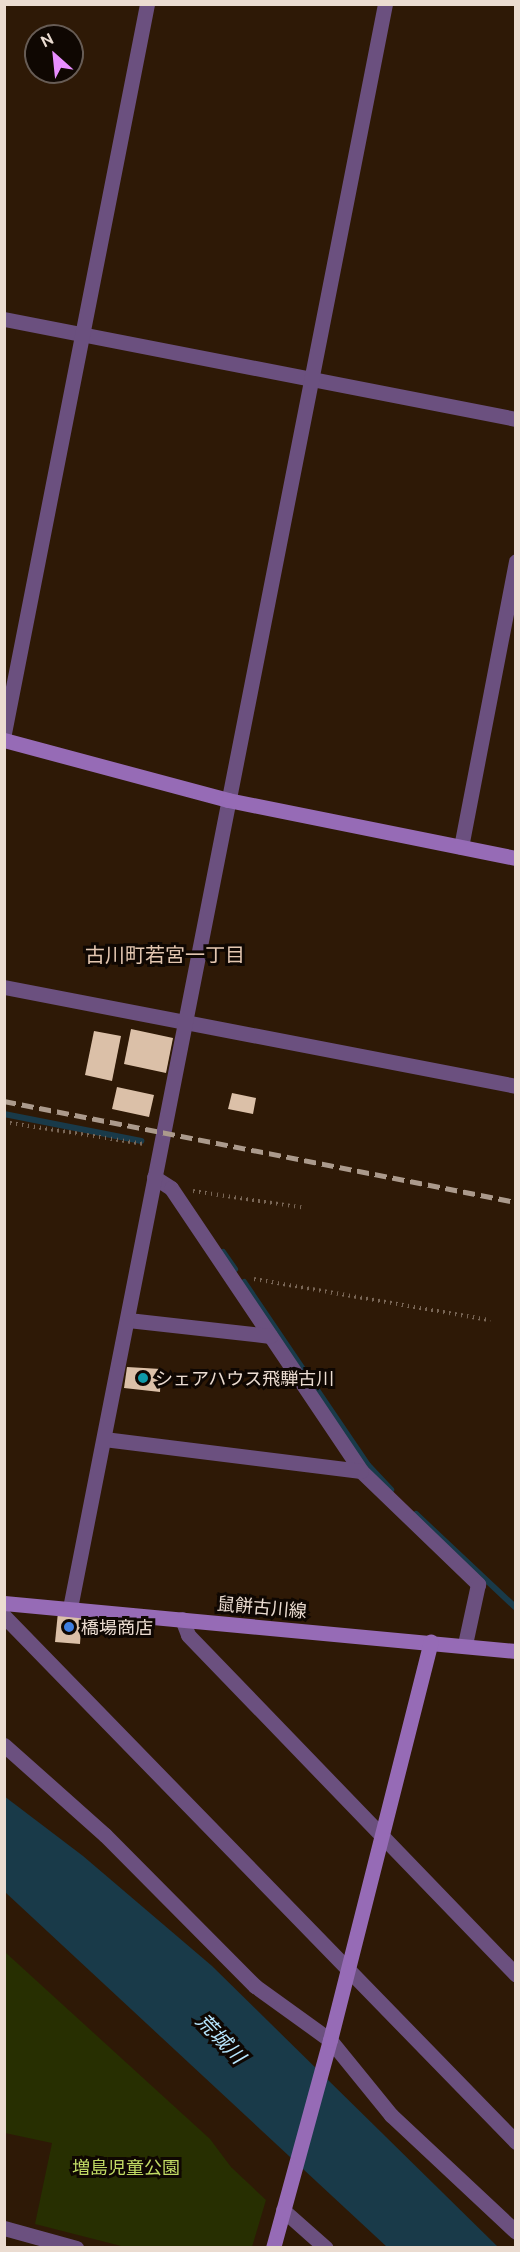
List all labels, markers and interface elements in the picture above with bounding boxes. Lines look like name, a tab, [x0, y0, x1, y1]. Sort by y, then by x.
north arrow	[24, 24, 84, 84]
text: N	[37, 29, 56, 50]
district label: 古川町若宮一丁目	[85, 942, 245, 966]
place label: シェアハウス飛騨古川	[155, 1367, 335, 1389]
marker: シェアハウス飛騨古川	[136, 1371, 150, 1385]
street label: 鼠餅古川線	[216, 1592, 308, 1622]
place label: 橋場商店	[81, 1616, 153, 1638]
marker: 橋場商店	[62, 1620, 76, 1634]
water label: 荒城川	[192, 2008, 250, 2068]
park label: 増島児童公園	[72, 2156, 180, 2178]

